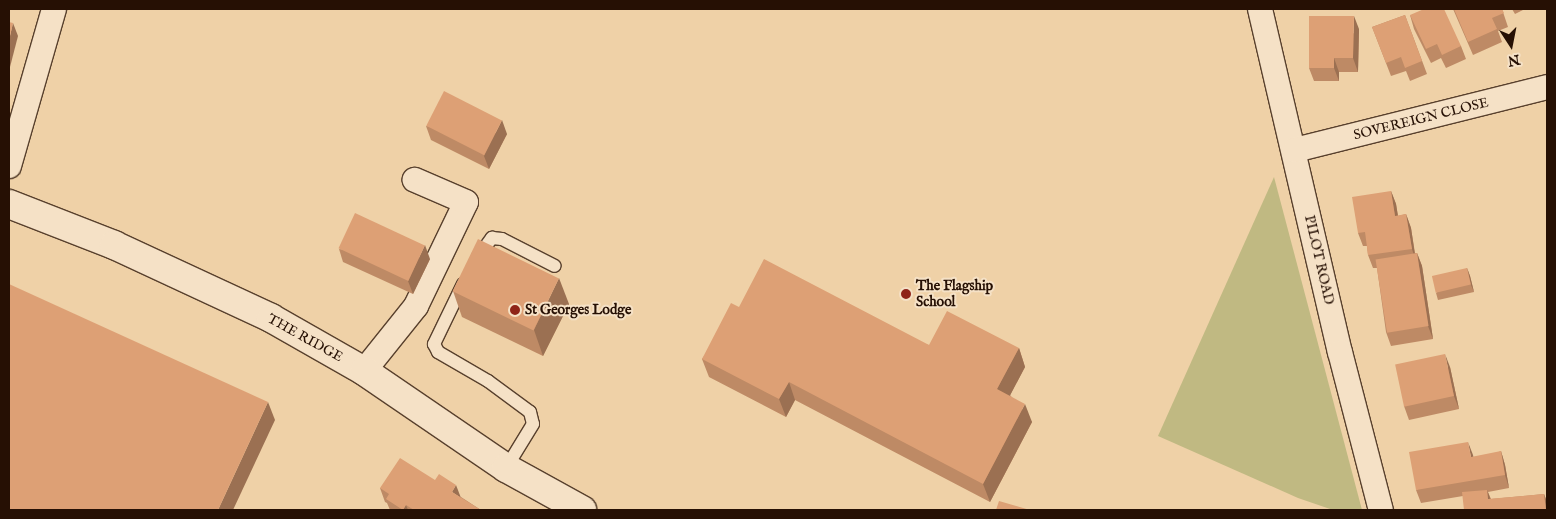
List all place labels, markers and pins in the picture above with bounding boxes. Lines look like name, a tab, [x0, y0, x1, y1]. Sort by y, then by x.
place label: The Flagship School	[916, 278, 993, 310]
marker: The Flagship School	[900, 288, 912, 300]
place label: St Georges Lodge	[525, 302, 631, 318]
marker: St Georges Lodge	[509, 304, 521, 316]

